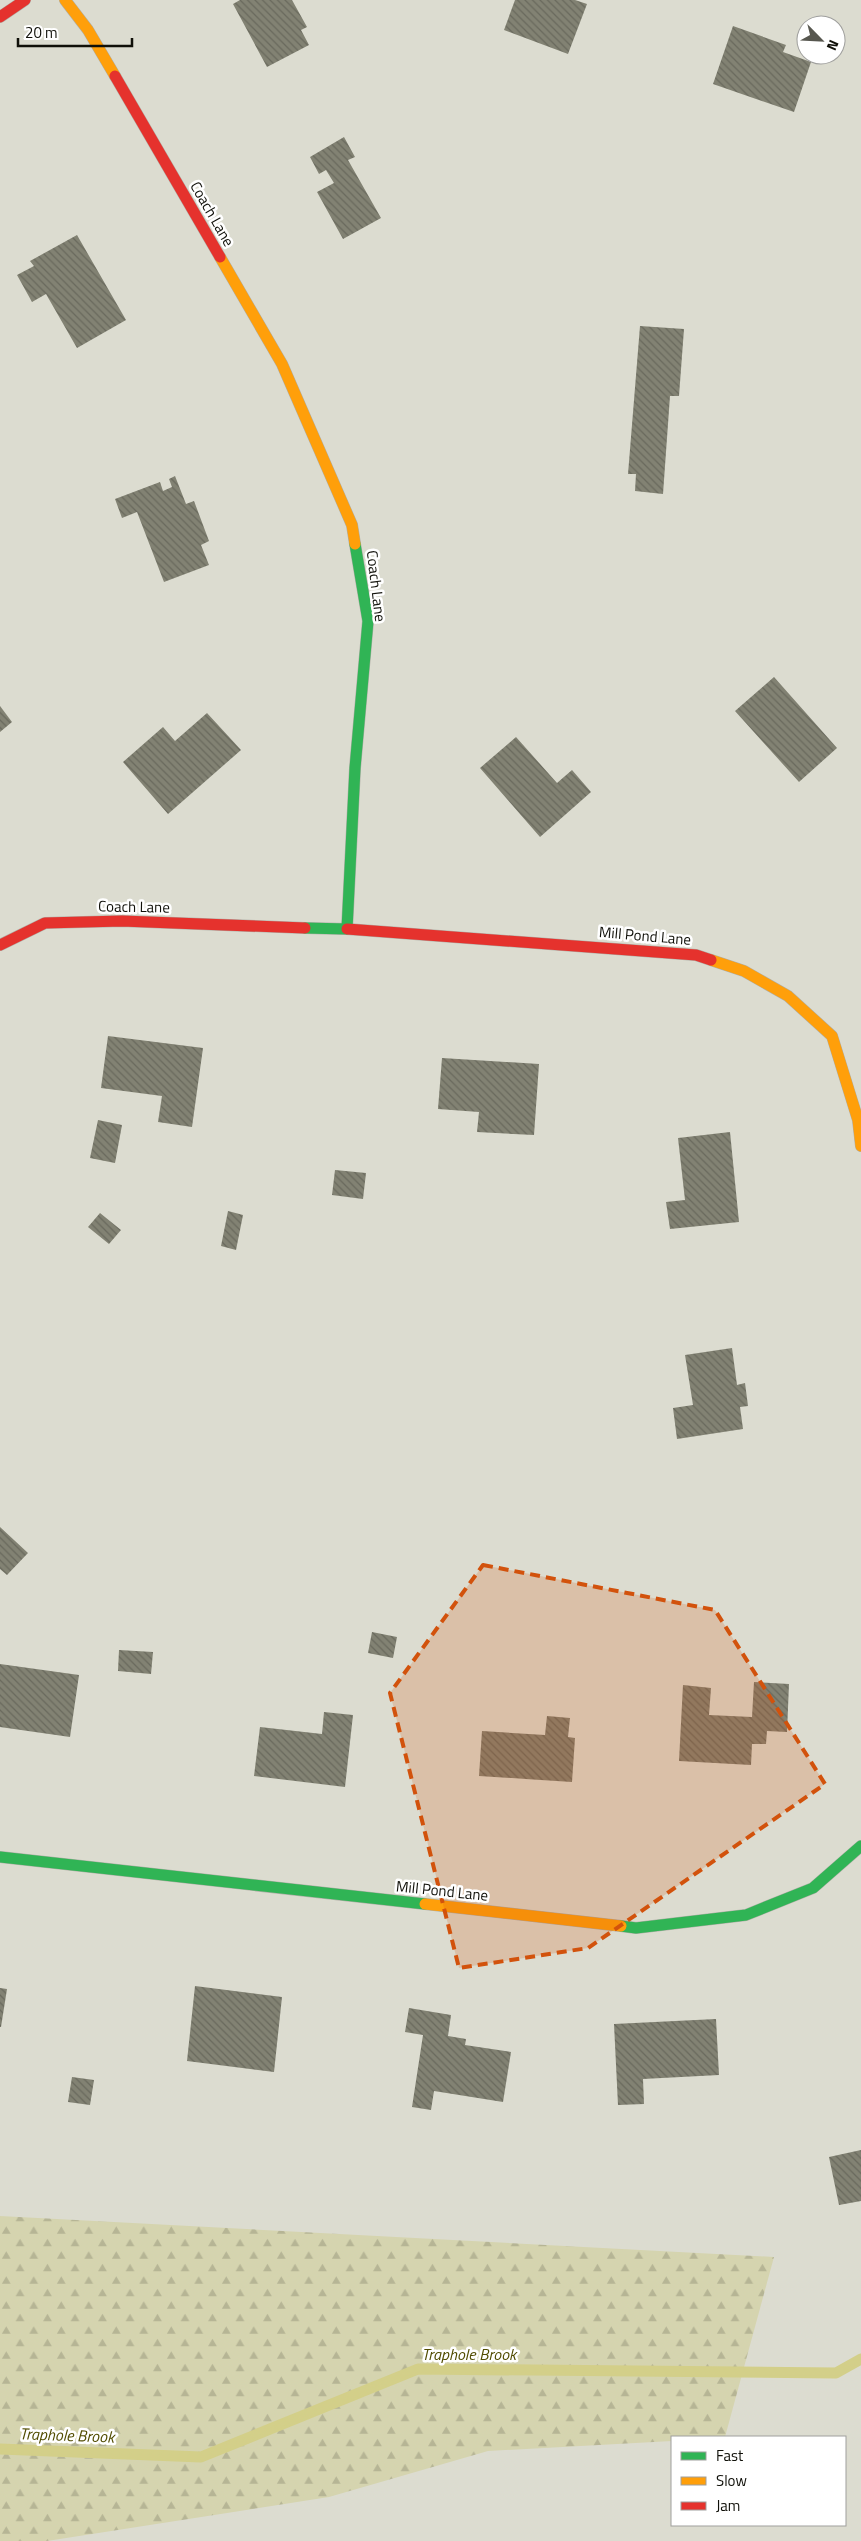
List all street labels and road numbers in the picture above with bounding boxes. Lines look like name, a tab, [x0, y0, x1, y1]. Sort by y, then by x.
street label: Coach Lane	[185, 177, 240, 251]
street label: Coach Lane	[361, 549, 392, 623]
street label: Coach Lane	[98, 894, 170, 919]
street label: Mill Pond Lane	[598, 920, 692, 951]
street label: Mill Pond Lane	[395, 1874, 489, 1907]

